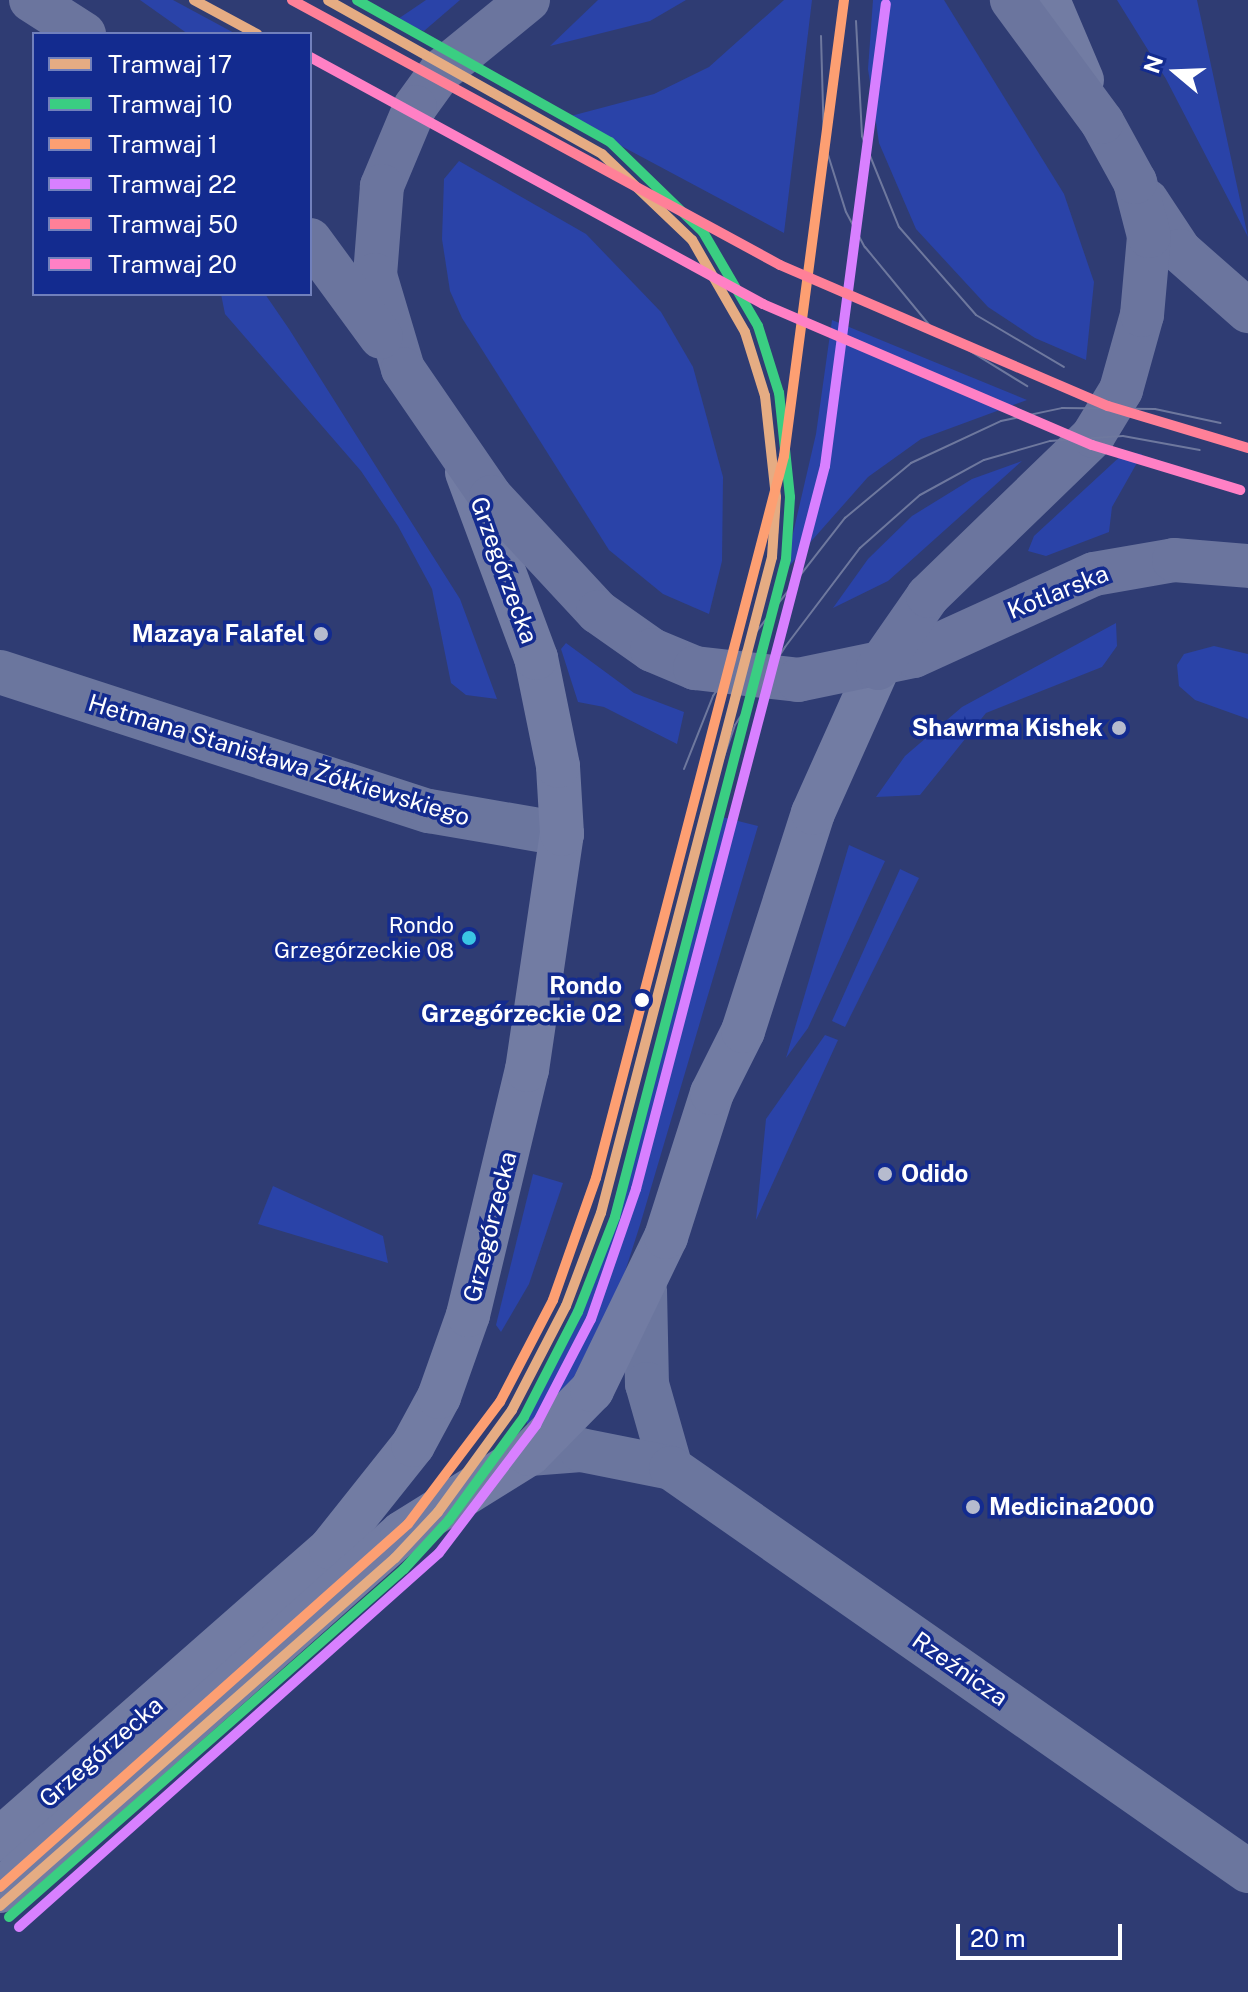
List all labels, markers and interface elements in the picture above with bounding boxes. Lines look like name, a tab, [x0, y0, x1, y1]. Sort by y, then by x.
legend	[32, 32, 312, 296]
north arrow	[1136, 32, 1216, 112]
text: Tramwaj 17	[108, 50, 232, 78]
text: N	[1138, 52, 1168, 77]
text: Tramwaj 10	[108, 90, 232, 118]
text: Tramwaj 1	[108, 130, 218, 158]
text: Tramwaj 22	[108, 170, 236, 198]
text: Tramwaj 50	[108, 210, 238, 238]
text: Tramwaj 20	[108, 250, 237, 278]
street label: Grzegórzecka	[464, 493, 544, 647]
street label: Kotlarska	[1003, 559, 1113, 625]
place label: Mazaya Falafel	[132, 620, 305, 648]
marker: Mazaya Falafel	[312, 625, 330, 643]
street label: Hetmana Stanisława Żółkiewskiego	[85, 688, 473, 832]
place label: Shawrma Kishek	[912, 714, 1103, 742]
marker: Shawrma Kishek	[1110, 719, 1128, 737]
place label: Rondo Grzegórzeckie 08	[274, 912, 454, 964]
marker: Rondo Grzegórzeckie 08	[461, 930, 477, 946]
place label: Rondo Grzegórzeckie 02	[421, 972, 622, 1028]
marker: Rondo Grzegórzeckie 02	[629, 987, 655, 1013]
street label: Grzegórzecka	[457, 1149, 523, 1305]
place label: Odido	[901, 1160, 968, 1188]
marker: Odido	[876, 1165, 894, 1183]
place label: Medicina2000	[989, 1493, 1154, 1521]
marker: Medicina2000	[964, 1498, 982, 1516]
street label: Rzeźnicza	[907, 1626, 1013, 1712]
street label: Grzegórzecka	[33, 1691, 169, 1813]
scale bar	[960, 1908, 1126, 1958]
text: 20 m	[970, 1924, 1026, 1952]

